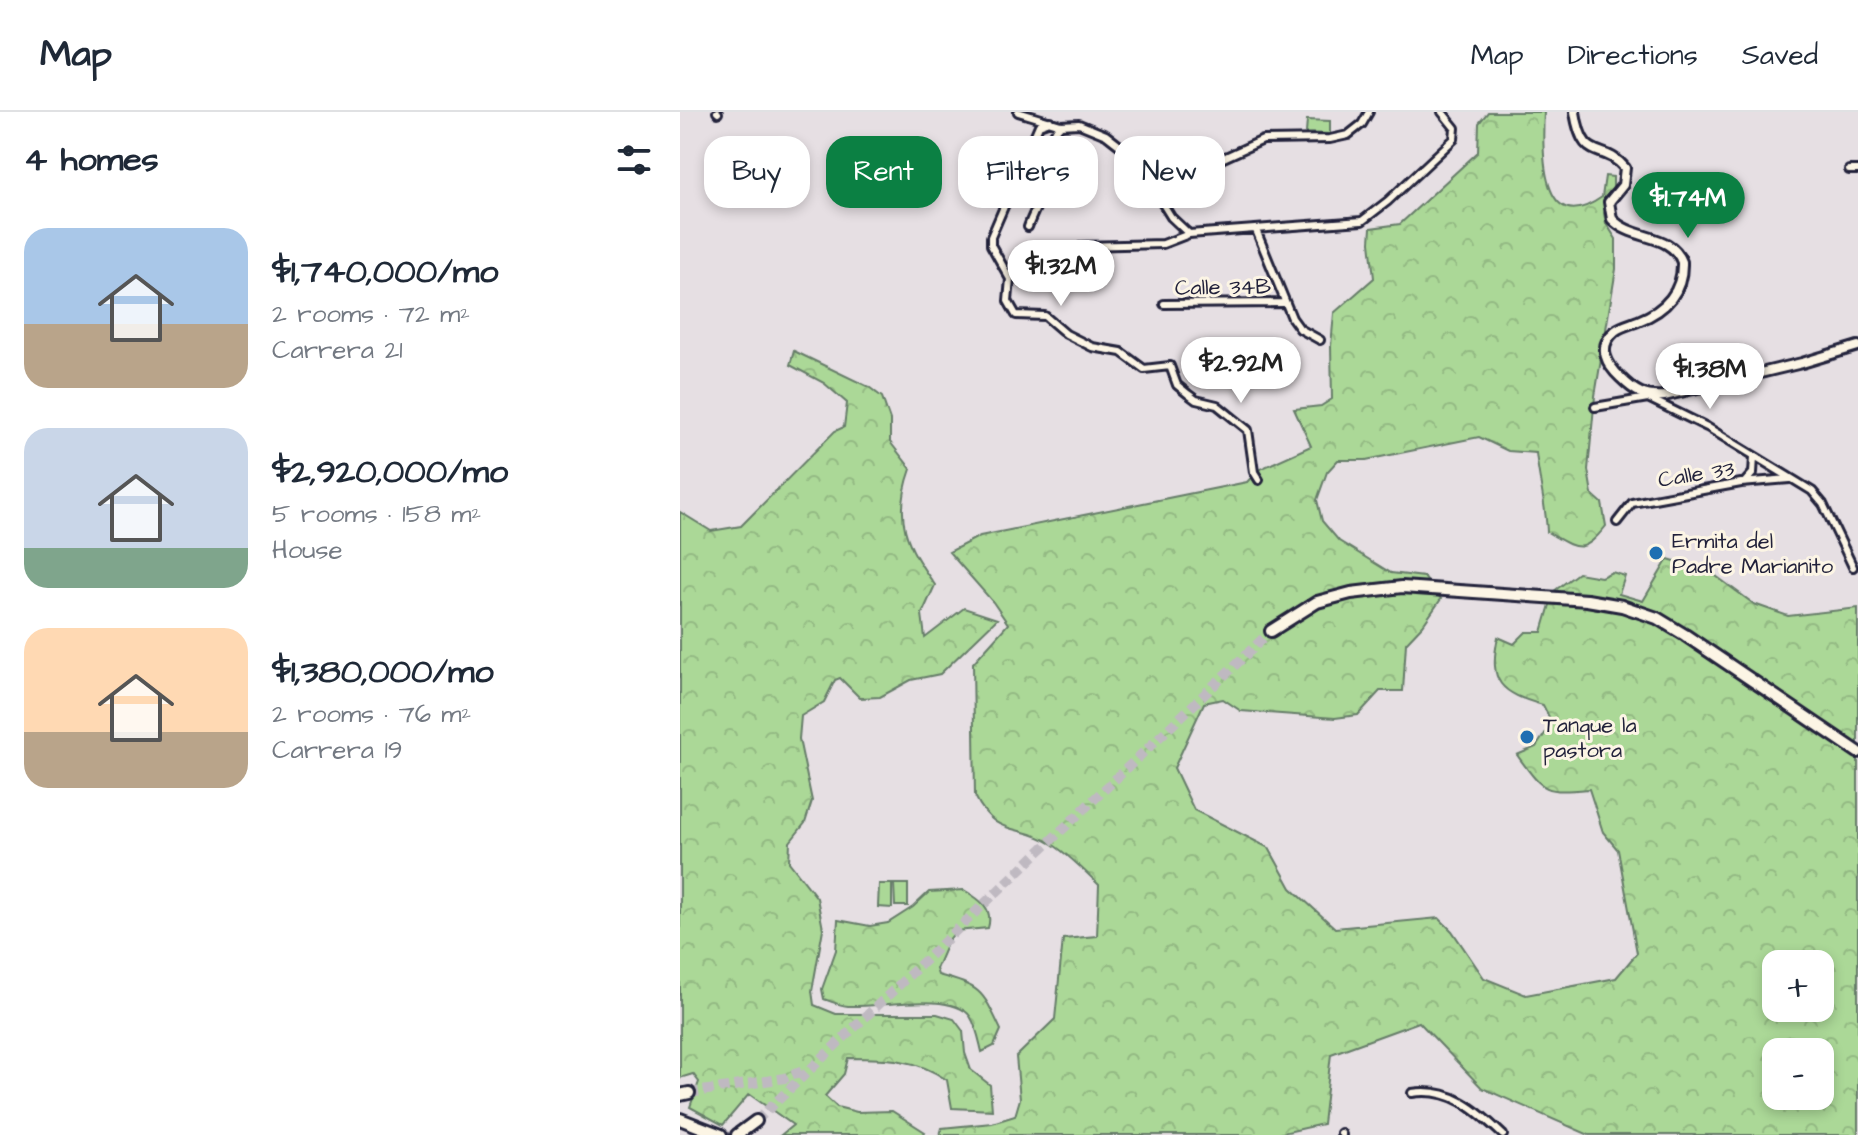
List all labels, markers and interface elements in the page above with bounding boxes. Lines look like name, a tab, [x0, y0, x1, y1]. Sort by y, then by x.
text: Map	[40, 29, 112, 81]
text: Map	[1471, 36, 1524, 75]
text: Directions	[1568, 36, 1698, 75]
text: Saved	[1742, 36, 1818, 75]
text: 4 homes	[24, 136, 159, 184]
chip: Buy	[704, 136, 810, 208]
chip: Rent	[826, 136, 942, 208]
chip: Filters	[958, 136, 1098, 208]
chip: New	[1114, 136, 1225, 208]
icon: filters	[612, 138, 656, 182]
pin: $1.74M	[1623, 172, 1753, 240]
text: $1.74M	[1650, 180, 1726, 216]
pin: $1.32M	[996, 240, 1126, 308]
text: $1,740,000/mo	[272, 248, 498, 296]
text: $1.32M	[1025, 248, 1097, 284]
icon: home	[88, 260, 184, 356]
street label: Calle 34B	[1175, 271, 1272, 304]
text: 2 rooms · 72 m²	[272, 296, 470, 332]
text: Carrera 21	[272, 332, 403, 368]
pin: $2.92M	[1176, 337, 1306, 405]
pin: $1.38M	[1645, 343, 1775, 411]
text: $2.92M	[1199, 345, 1283, 381]
text: $1.38M	[1673, 351, 1747, 387]
text: $2,920,000/mo	[272, 448, 508, 496]
street label: Calle 33	[1656, 453, 1737, 496]
icon: home	[88, 460, 184, 556]
text: 5 rooms · 158 m²	[272, 496, 481, 532]
place label: Ermita del Padre Marianito	[1672, 526, 1834, 582]
text: House	[272, 532, 343, 568]
marker: Ermita del Padre Marianito	[1647, 544, 1665, 562]
text: $1,380,000/mo	[272, 648, 494, 696]
icon: home	[88, 660, 184, 756]
text: 2 rooms · 76 m²	[272, 696, 471, 732]
place label: Tanque la pastora	[1543, 710, 1637, 766]
marker: Tanque la pastora	[1518, 728, 1536, 746]
text: Carrera 19	[272, 732, 403, 768]
map controls	[1762, 950, 1834, 1110]
button: +	[1762, 950, 1834, 1022]
button: −	[1762, 1038, 1834, 1110]

